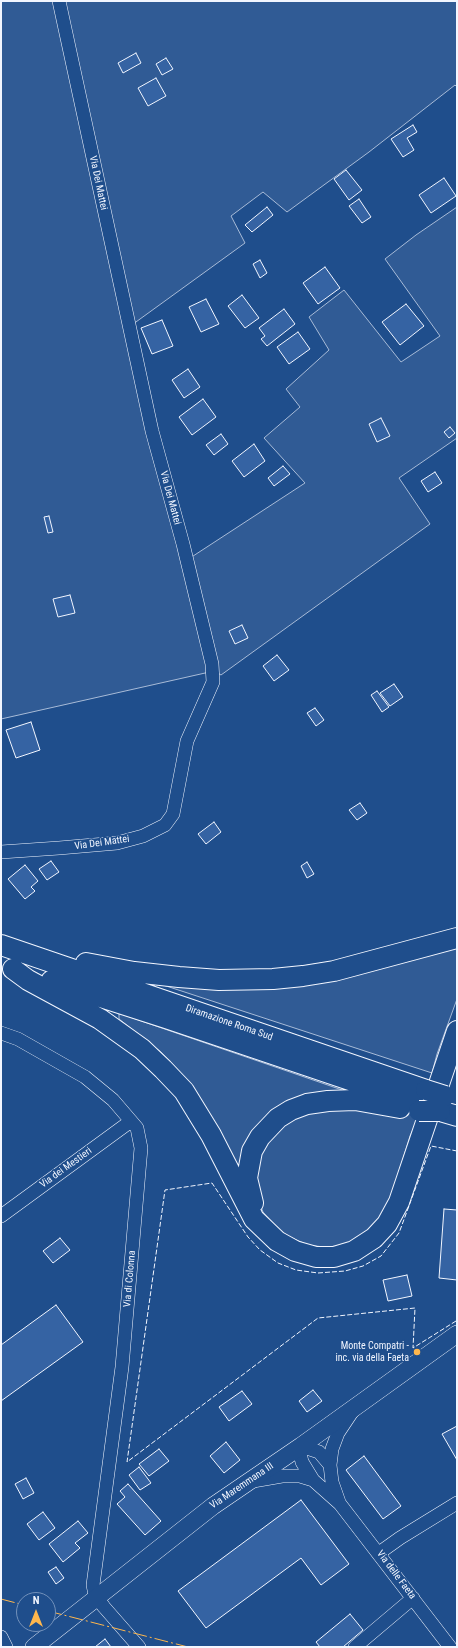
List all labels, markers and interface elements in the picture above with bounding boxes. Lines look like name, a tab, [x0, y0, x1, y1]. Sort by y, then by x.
street label: Via Dei Mattei	[86, 155, 110, 211]
street label: Via Dei Mattei	[157, 470, 183, 526]
street label: Via Dei Mattei	[74, 833, 130, 853]
street label: Diramazione Roma Sud	[184, 1002, 274, 1044]
street label: Via dei Mestieri	[38, 1145, 94, 1191]
street label: Via di Colonna	[122, 1250, 138, 1308]
place label: Monte Compatri - inc. via della Faeta	[335, 1340, 409, 1364]
marker: Monte Compatri - inc. via della Faeta	[412, 1347, 422, 1357]
street label: Via Maremmana III	[208, 1460, 276, 1512]
street label: Via delle Faeta	[374, 1548, 418, 1602]
north arrow	[16, 1592, 56, 1632]
text: N	[33, 1594, 39, 1607]

